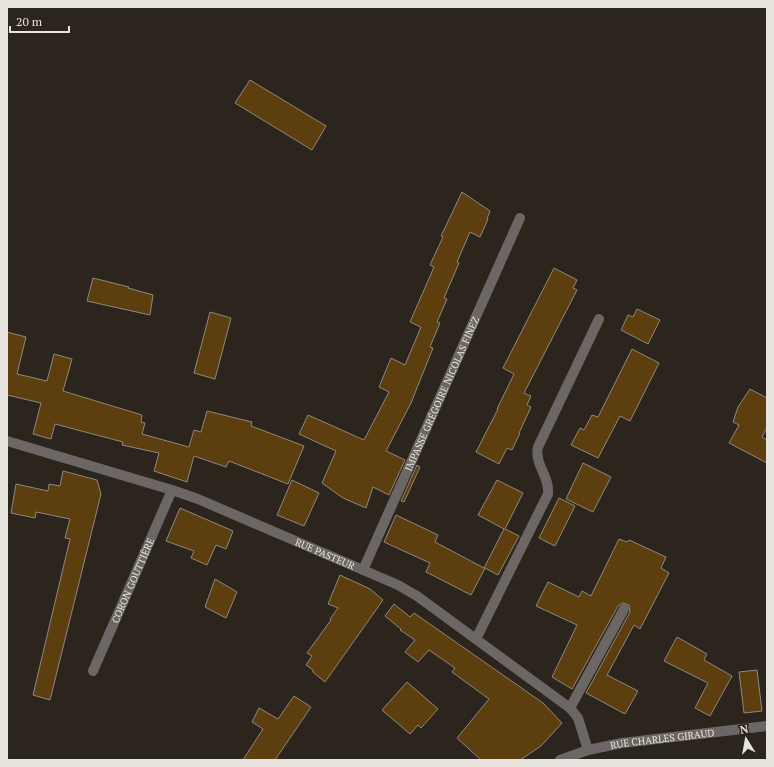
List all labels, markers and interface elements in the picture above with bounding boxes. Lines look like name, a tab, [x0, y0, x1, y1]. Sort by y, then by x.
scale bar	[10, 8, 69, 34]
text: 20 m	[16, 14, 43, 29]
street label: IMPASSE GRÉGOIRE NICOLAS FINEZ	[402, 314, 482, 473]
street label: CORON GOUTTIÈRE	[108, 535, 157, 625]
street label: RUE PASTEUR	[293, 535, 358, 573]
north arrow	[726, 719, 766, 759]
text: N	[739, 721, 750, 737]
street label: RUE CHARLES GIRAUD	[609, 726, 715, 752]

